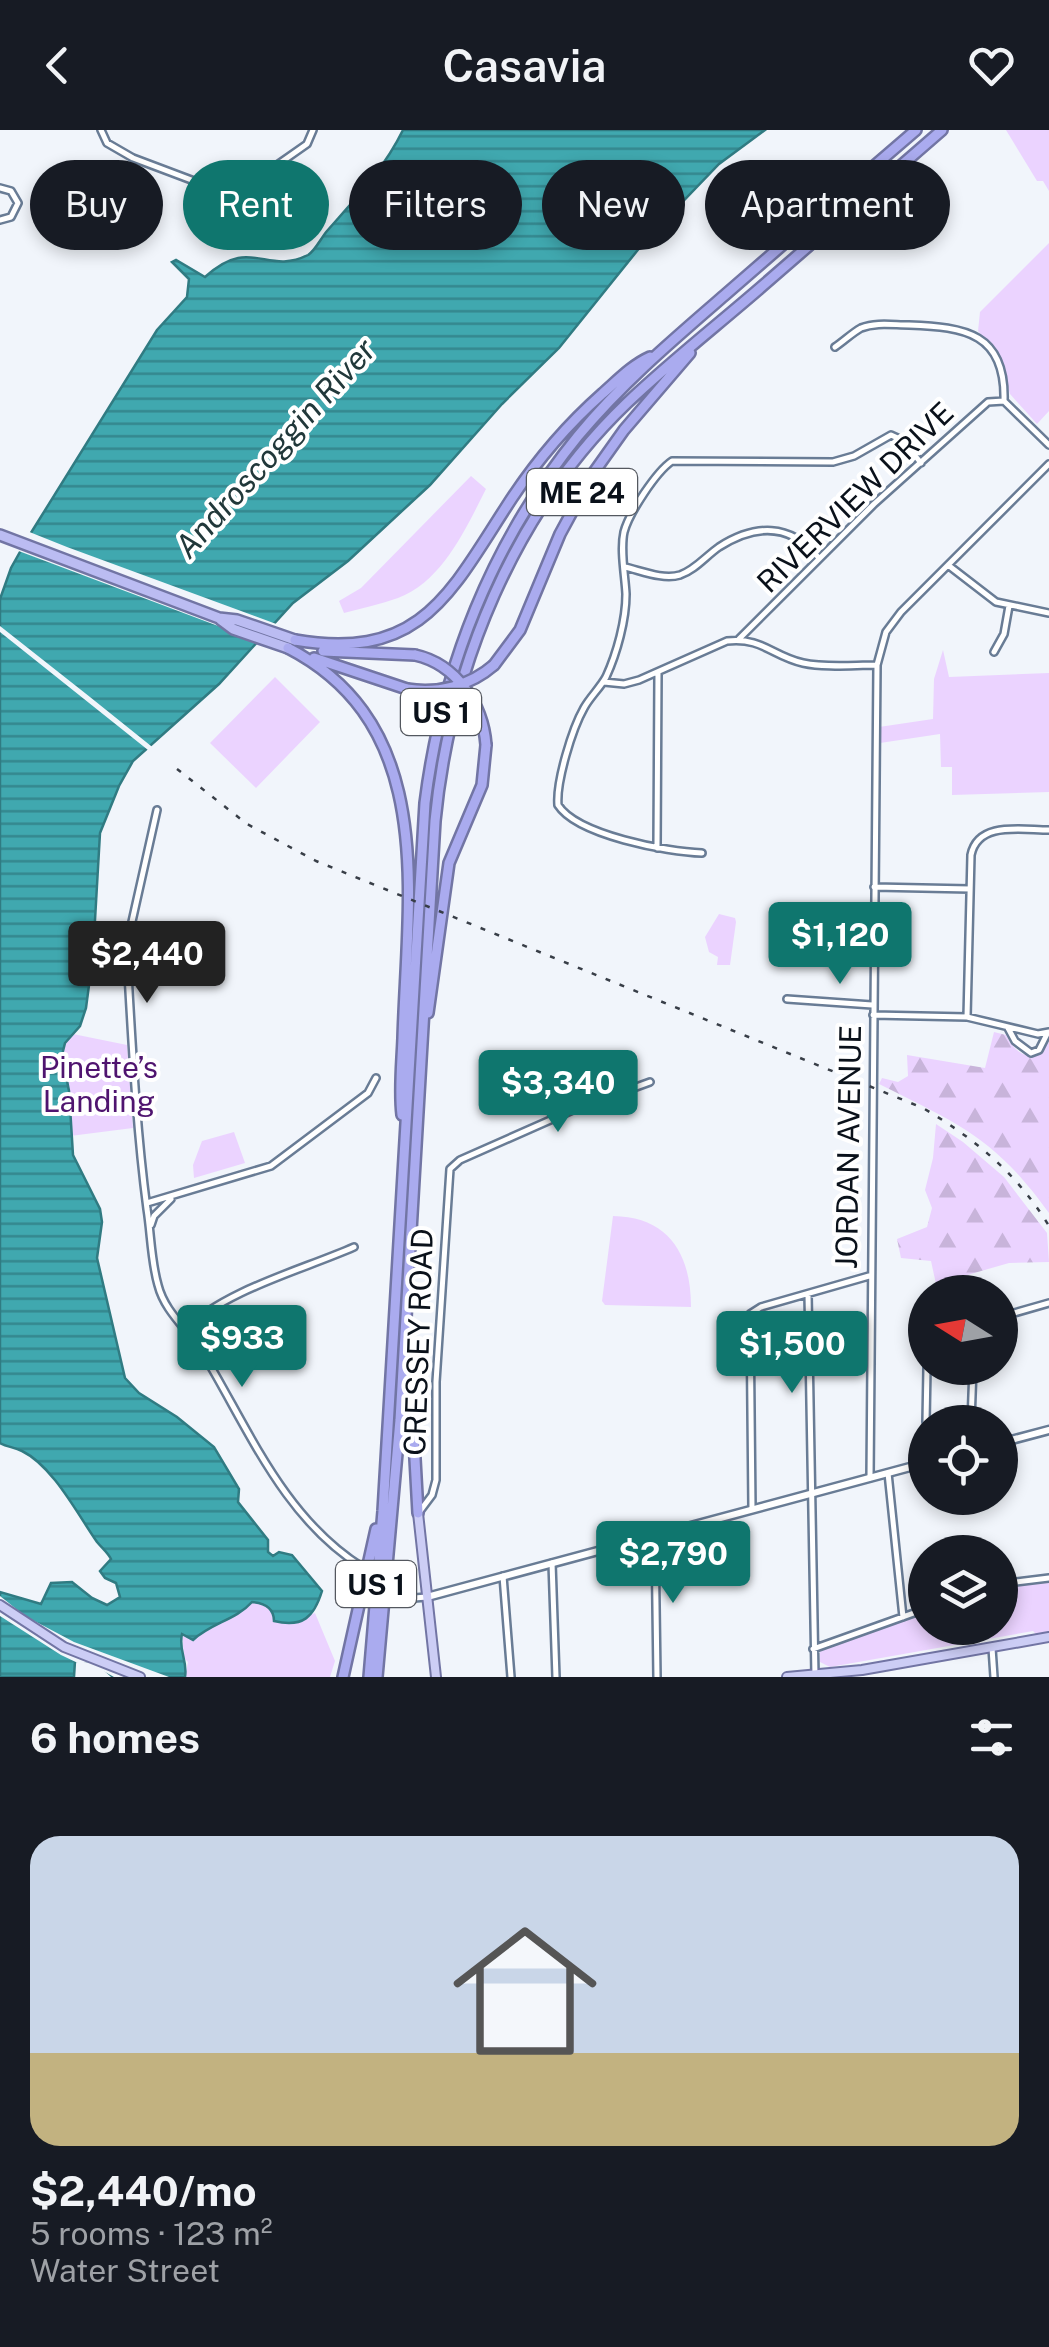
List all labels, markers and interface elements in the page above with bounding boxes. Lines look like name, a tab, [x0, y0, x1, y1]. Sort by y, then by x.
icon: back	[30, 38, 85, 93]
icon: heart	[964, 38, 1019, 93]
text: Casavia	[443, 39, 606, 92]
chip: Buy	[30, 160, 163, 250]
chip: Rent	[183, 160, 329, 250]
chip: Filters	[349, 160, 522, 250]
chip: New	[542, 160, 685, 250]
chip: Apartment	[705, 160, 950, 250]
water label: Androscoggin River	[167, 330, 383, 565]
street label: RIVERVIEW DRIVE	[749, 394, 961, 600]
road number: ME 24	[527, 469, 637, 515]
road number: US 1	[401, 689, 481, 735]
pin: $1,120	[759, 902, 921, 987]
text: $1,120	[791, 916, 889, 953]
pin: $2,440	[66, 921, 228, 1006]
text: $2,440	[90, 935, 204, 972]
street label: JORDAN AVENUE	[828, 1025, 868, 1269]
park label: Pinette’s Landing	[40, 1049, 158, 1119]
pin: $3,340	[477, 1050, 639, 1135]
text: $3,340	[501, 1064, 615, 1101]
street label: CRESSEY ROAD	[396, 1228, 440, 1456]
north arrow	[908, 1275, 1018, 1385]
map controls	[908, 1275, 1018, 1645]
pin: $933	[183, 1305, 301, 1390]
pin: $1,500	[711, 1311, 873, 1396]
text: $933	[199, 1319, 285, 1356]
text: $1,500	[738, 1325, 846, 1362]
button: locate	[908, 1405, 1018, 1515]
pin: $2,790	[592, 1521, 754, 1606]
text: $2,790	[618, 1535, 728, 1572]
button: layers	[908, 1535, 1018, 1645]
road number: US 1	[336, 1561, 416, 1607]
icon: filters	[964, 1710, 1019, 1765]
text: 6 homes	[30, 1713, 200, 1762]
icon: home	[435, 1901, 615, 2081]
text: $2,440/mo	[30, 2166, 257, 2215]
text: 5 rooms · 123 m²	[30, 2215, 272, 2252]
text: Water Street	[30, 2252, 220, 2289]

